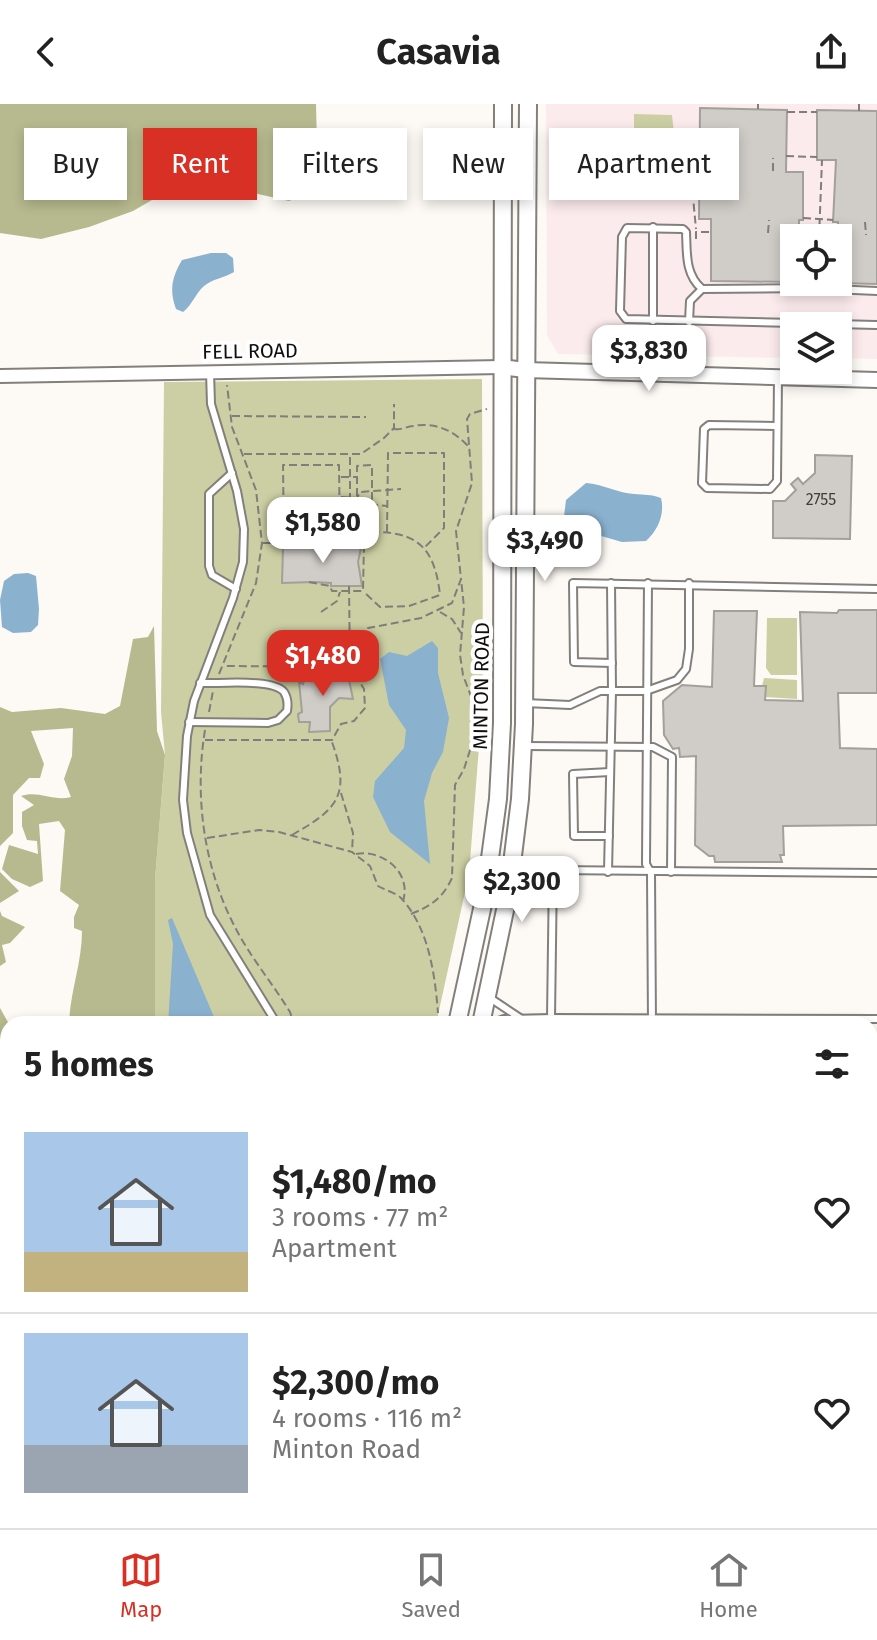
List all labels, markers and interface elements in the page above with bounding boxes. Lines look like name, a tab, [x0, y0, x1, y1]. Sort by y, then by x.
icon: back	[24, 30, 68, 74]
text: Casavia	[376, 30, 501, 74]
icon: share	[809, 30, 853, 74]
chip: Buy	[24, 128, 127, 200]
chip: Rent	[143, 128, 257, 200]
chip: Filters	[273, 128, 407, 200]
chip: New	[423, 128, 533, 200]
chip: Apartment	[549, 128, 739, 200]
map controls	[780, 224, 852, 384]
button: locate	[780, 224, 852, 296]
button: layers	[780, 312, 852, 384]
pin: $3,830	[584, 325, 714, 393]
text: $3,830	[610, 335, 688, 366]
street label: FELL ROAD	[202, 338, 298, 364]
house number: 2755	[806, 490, 836, 509]
pin: $1,580	[258, 497, 388, 565]
text: $1,580	[285, 507, 361, 538]
pin: $3,490	[480, 515, 610, 583]
text: $3,490	[506, 525, 584, 556]
street label: MINTON ROAD	[468, 622, 494, 750]
pin: $1,480	[258, 630, 388, 698]
text: $1,480	[285, 640, 361, 671]
pin: $2,300	[457, 856, 587, 924]
text: $2,300	[483, 866, 561, 897]
icon: filters	[810, 1042, 854, 1086]
text: 5 homes	[24, 1044, 154, 1085]
text: $1,480/mo	[272, 1161, 437, 1202]
icon: home	[88, 1164, 184, 1260]
icon: heart	[810, 1190, 854, 1234]
text: 3 rooms · 77 m²	[272, 1202, 448, 1233]
text: Apartment	[272, 1233, 397, 1264]
text: $2,300/mo	[272, 1362, 439, 1403]
icon: home	[88, 1365, 184, 1461]
icon: heart	[810, 1391, 854, 1435]
text: 4 rooms · 116 m²	[272, 1403, 462, 1434]
text: Minton Road	[272, 1434, 421, 1465]
tab: Map	[119, 1548, 163, 1623]
tab: Saved	[401, 1548, 461, 1623]
tab: Home	[699, 1548, 758, 1623]

